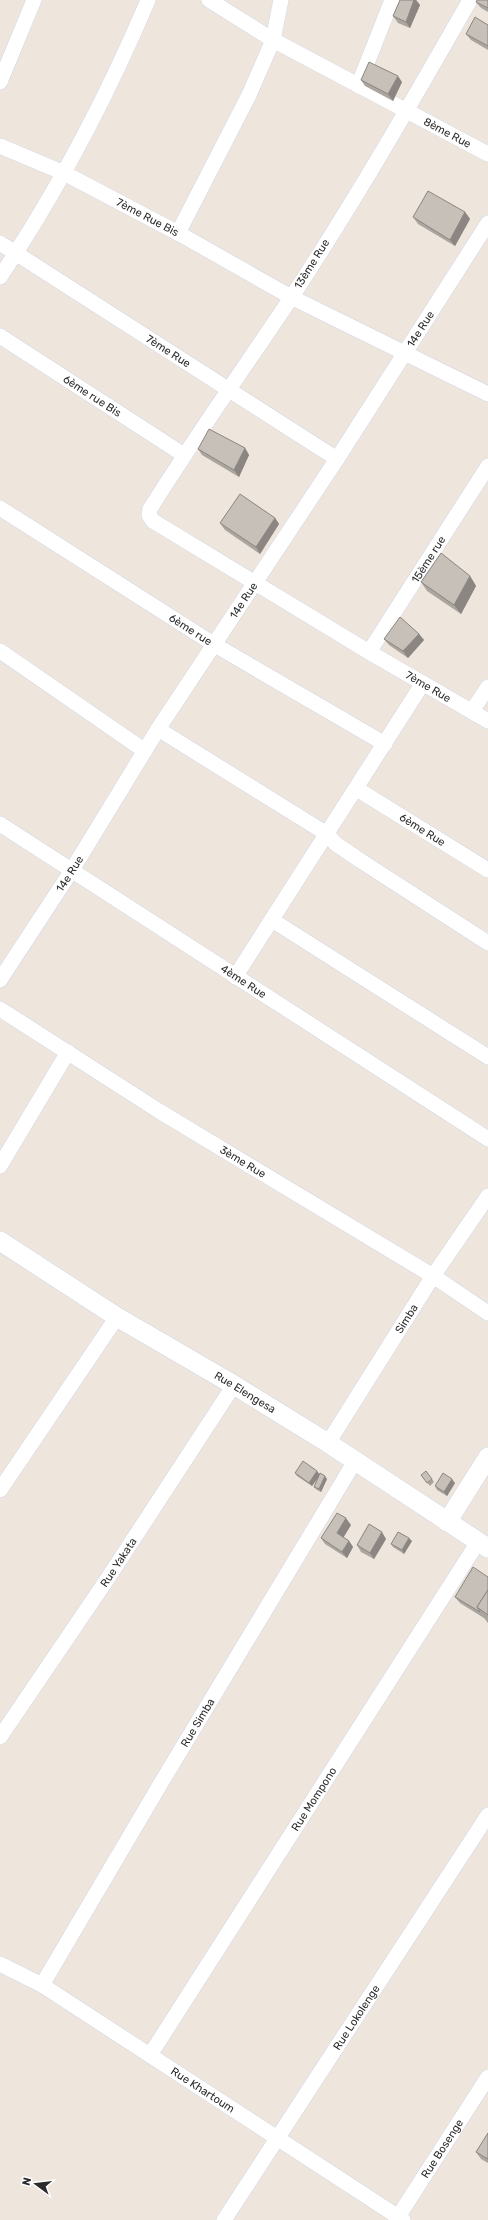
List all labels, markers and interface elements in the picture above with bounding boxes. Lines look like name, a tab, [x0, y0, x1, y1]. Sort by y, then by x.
street label: 8ème Rue	[422, 115, 473, 150]
street label: 7ème Rue Bis	[114, 195, 181, 239]
street label: 13ème Rue	[292, 237, 332, 291]
street label: 14e Rue	[404, 308, 437, 349]
street label: 7ème Rue	[144, 332, 193, 370]
street label: 6ème rue Bis	[61, 372, 124, 420]
street label: 15ème rue	[409, 533, 448, 585]
street label: 14e Rue	[227, 580, 260, 621]
street label: 6ème rue	[167, 611, 215, 648]
street label: 7ème Rue	[403, 668, 453, 705]
street label: 6ème Rue	[397, 810, 448, 849]
street label: 14e Rue	[53, 853, 86, 894]
street label: 4ème Rue	[218, 962, 269, 1001]
street label: 3ème Rue	[218, 1143, 268, 1180]
street label: Simba	[392, 1302, 420, 1336]
street label: Rue Elengesa	[212, 1369, 278, 1416]
street label: Rue Yakata	[97, 1535, 139, 1589]
street label: Rue Simba	[178, 1696, 217, 1749]
street label: Rue Mompono	[288, 1764, 339, 1833]
street label: Rue Lokolenge	[330, 1982, 382, 2052]
street label: Rue Khartoum	[169, 2064, 237, 2115]
street label: Rue Bosenge	[418, 2117, 466, 2180]
north arrow	[16, 2164, 56, 2204]
text: N	[20, 2176, 34, 2187]

